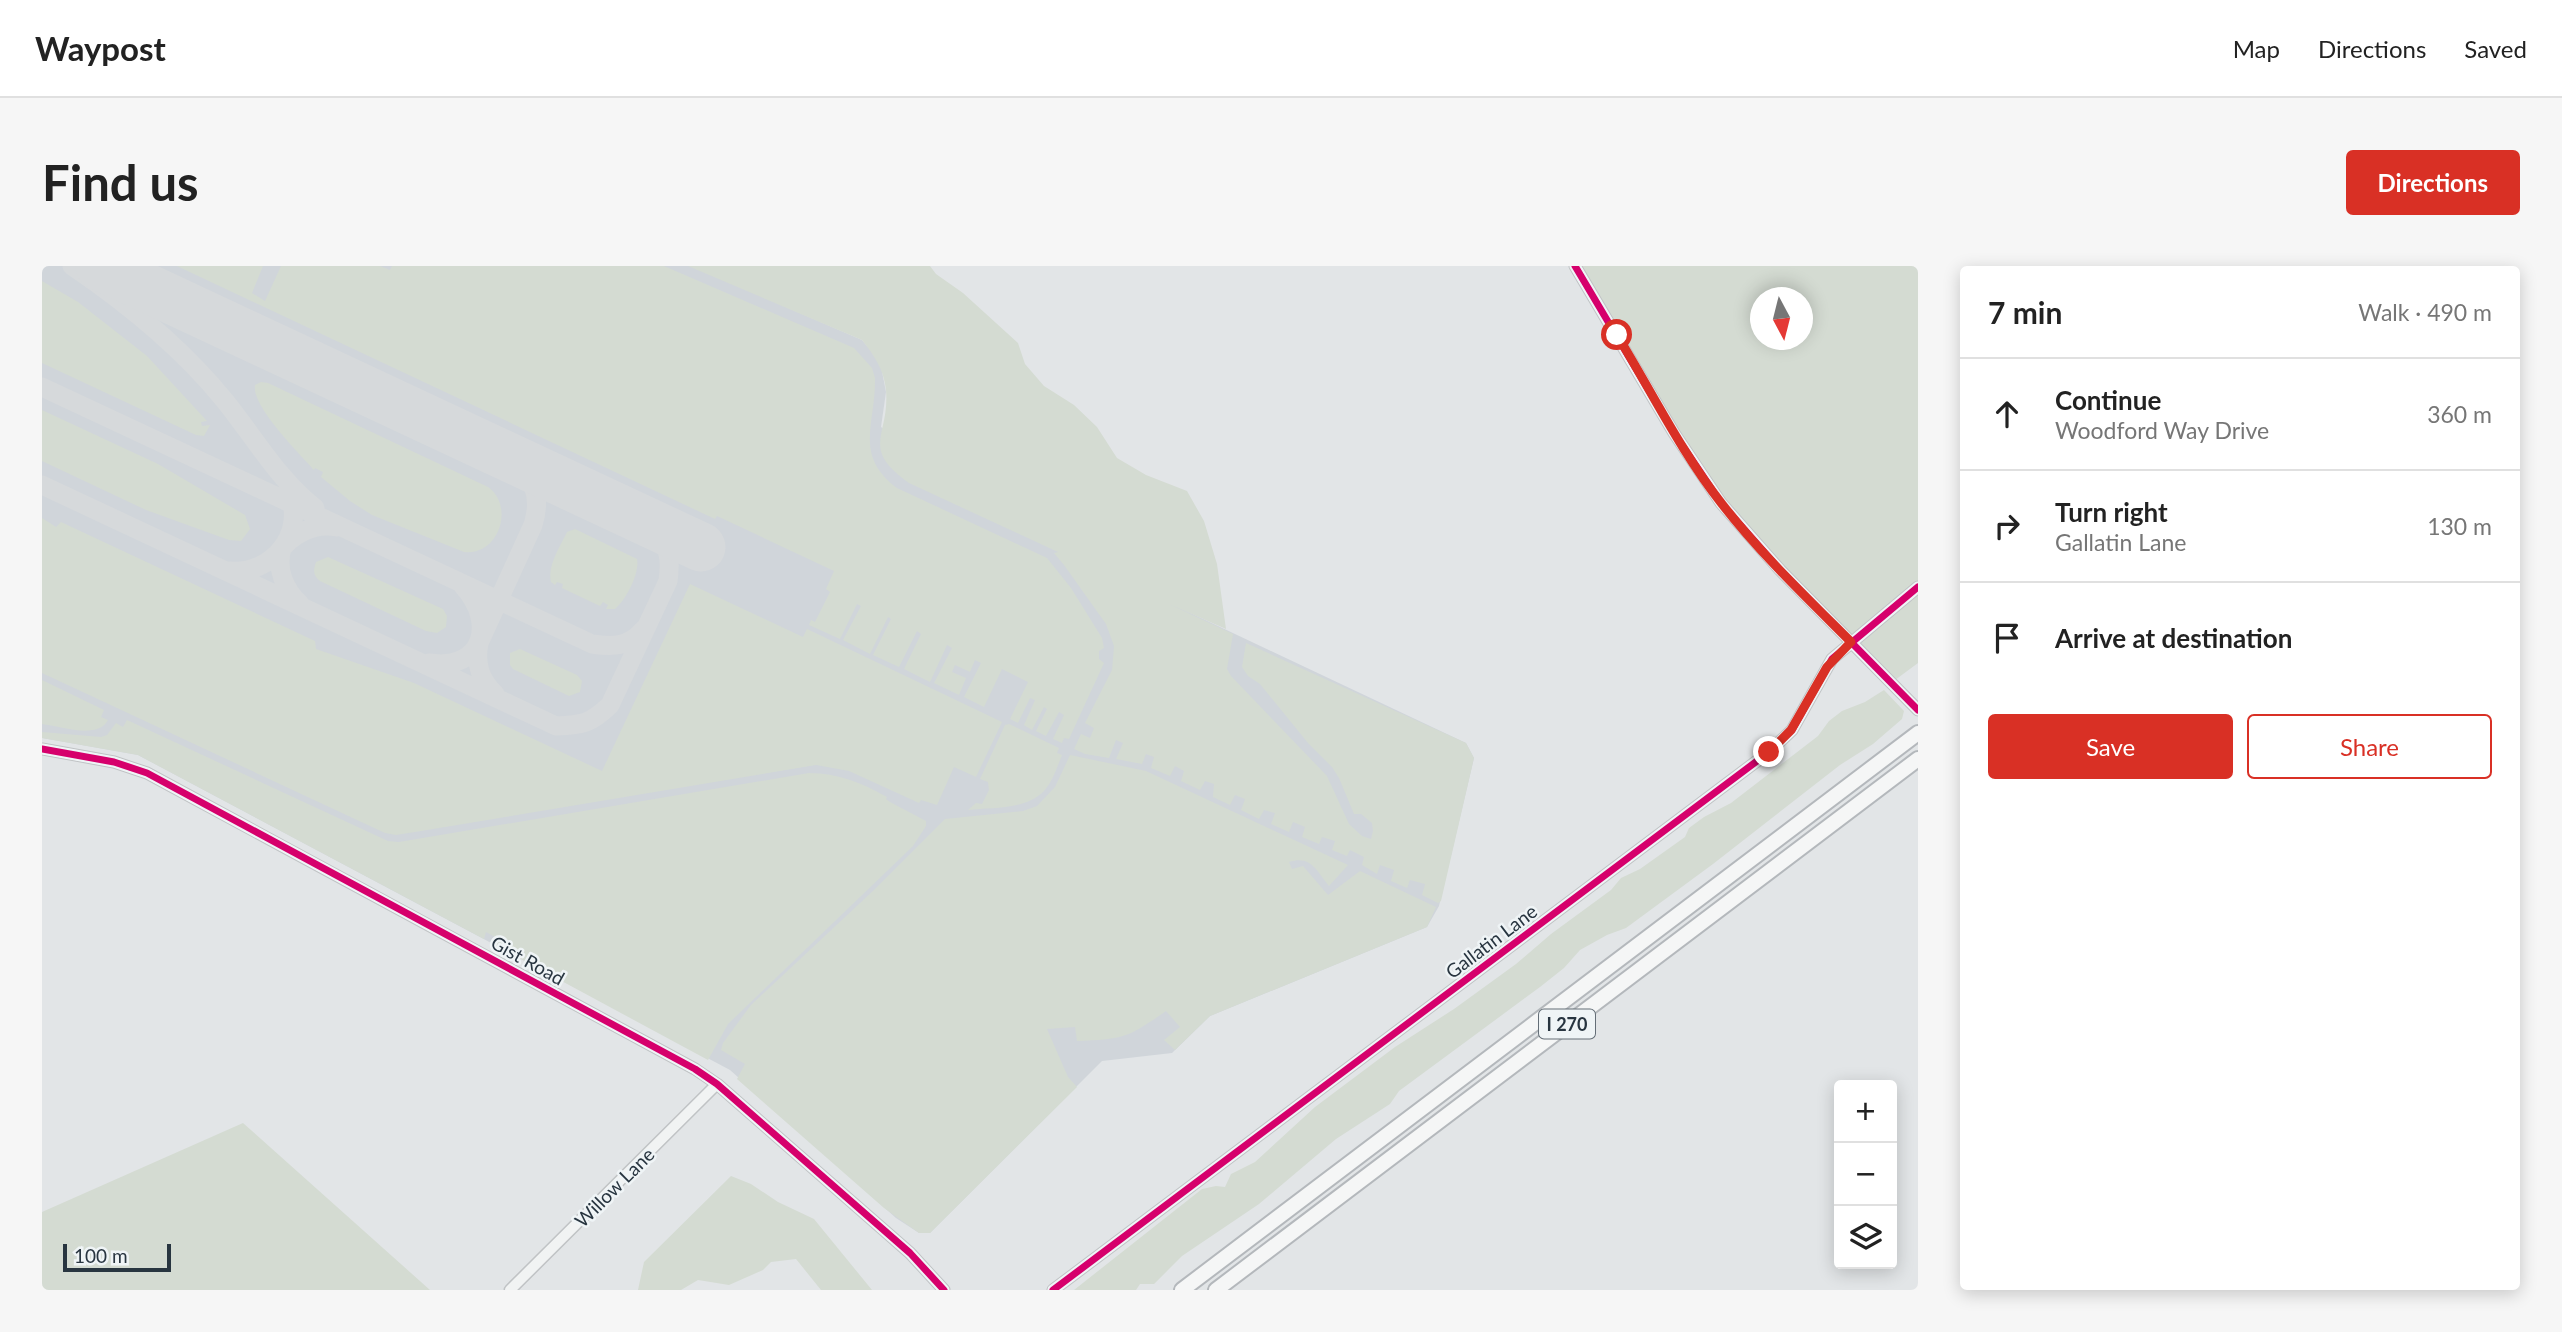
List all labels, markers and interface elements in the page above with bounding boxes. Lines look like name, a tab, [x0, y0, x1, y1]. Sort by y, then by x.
text: Waypost	[35, 28, 166, 68]
text: Map	[2233, 34, 2280, 63]
text: Directions	[2318, 34, 2426, 63]
text: Saved	[2464, 34, 2527, 63]
button: Directions	[2346, 150, 2520, 215]
text: Find us	[42, 153, 199, 211]
north arrow	[1750, 287, 1813, 350]
text: 7 min	[1988, 294, 2062, 330]
text: Walk · 490 m	[2358, 298, 2492, 326]
route start	[1601, 319, 1632, 350]
text: Continue	[2055, 384, 2161, 416]
icon: ahead	[1988, 395, 2026, 433]
text: 360 m	[2427, 400, 2492, 428]
text: Woodford Way Drive	[2055, 416, 2269, 444]
text: Turn right	[2055, 496, 2168, 528]
icon: right	[1988, 507, 2026, 545]
text: 130 m	[2427, 512, 2492, 540]
text: Gallatin Lane	[2055, 528, 2186, 556]
icon: arrive	[1988, 619, 2026, 657]
text: Arrive at destination	[2055, 622, 2292, 654]
button: Save	[1988, 714, 2233, 779]
button: Share	[2247, 714, 2492, 779]
route end	[1753, 736, 1784, 767]
street label: Gallatin Lane	[1441, 899, 1541, 983]
street label: Gist Road	[487, 930, 569, 990]
road number: I 270	[1539, 1010, 1595, 1038]
map controls	[1834, 1080, 1897, 1269]
button: +	[1834, 1080, 1897, 1143]
street label: Willow Lane	[569, 1142, 659, 1232]
button: −	[1834, 1143, 1897, 1206]
button: layers	[1834, 1206, 1897, 1269]
scale bar	[63, 1241, 172, 1273]
text: 100 m	[74, 1244, 128, 1267]

